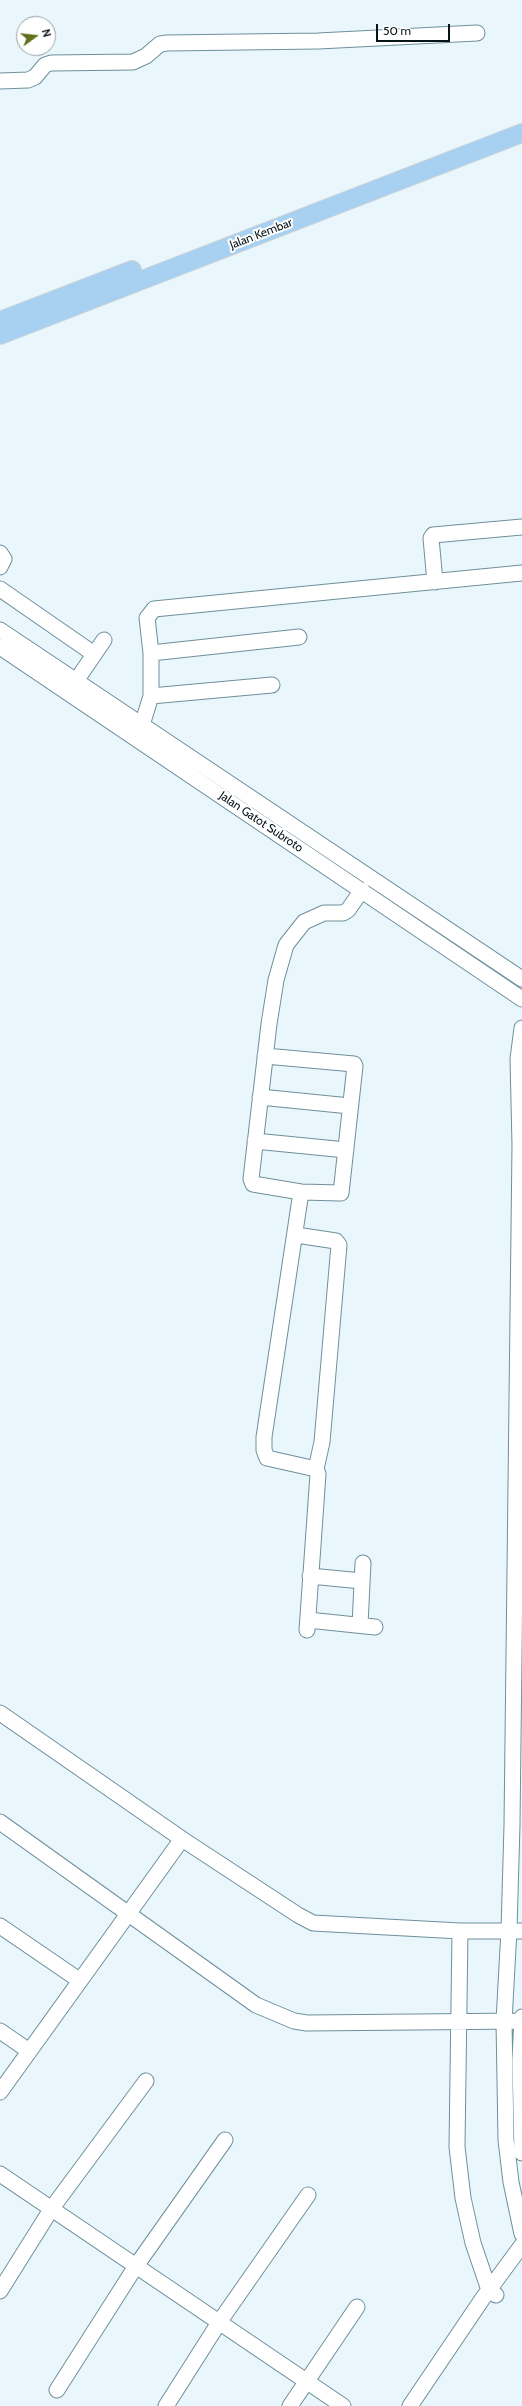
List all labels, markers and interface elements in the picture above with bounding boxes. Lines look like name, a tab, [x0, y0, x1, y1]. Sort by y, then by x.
north arrow	[16, 16, 56, 56]
scale bar	[378, 16, 452, 42]
text: 50 m	[383, 23, 411, 38]
text: N	[39, 28, 54, 39]
street label: Jalan Kembar	[228, 215, 294, 253]
street label: Jalan Gatot Subroto	[216, 789, 306, 855]

